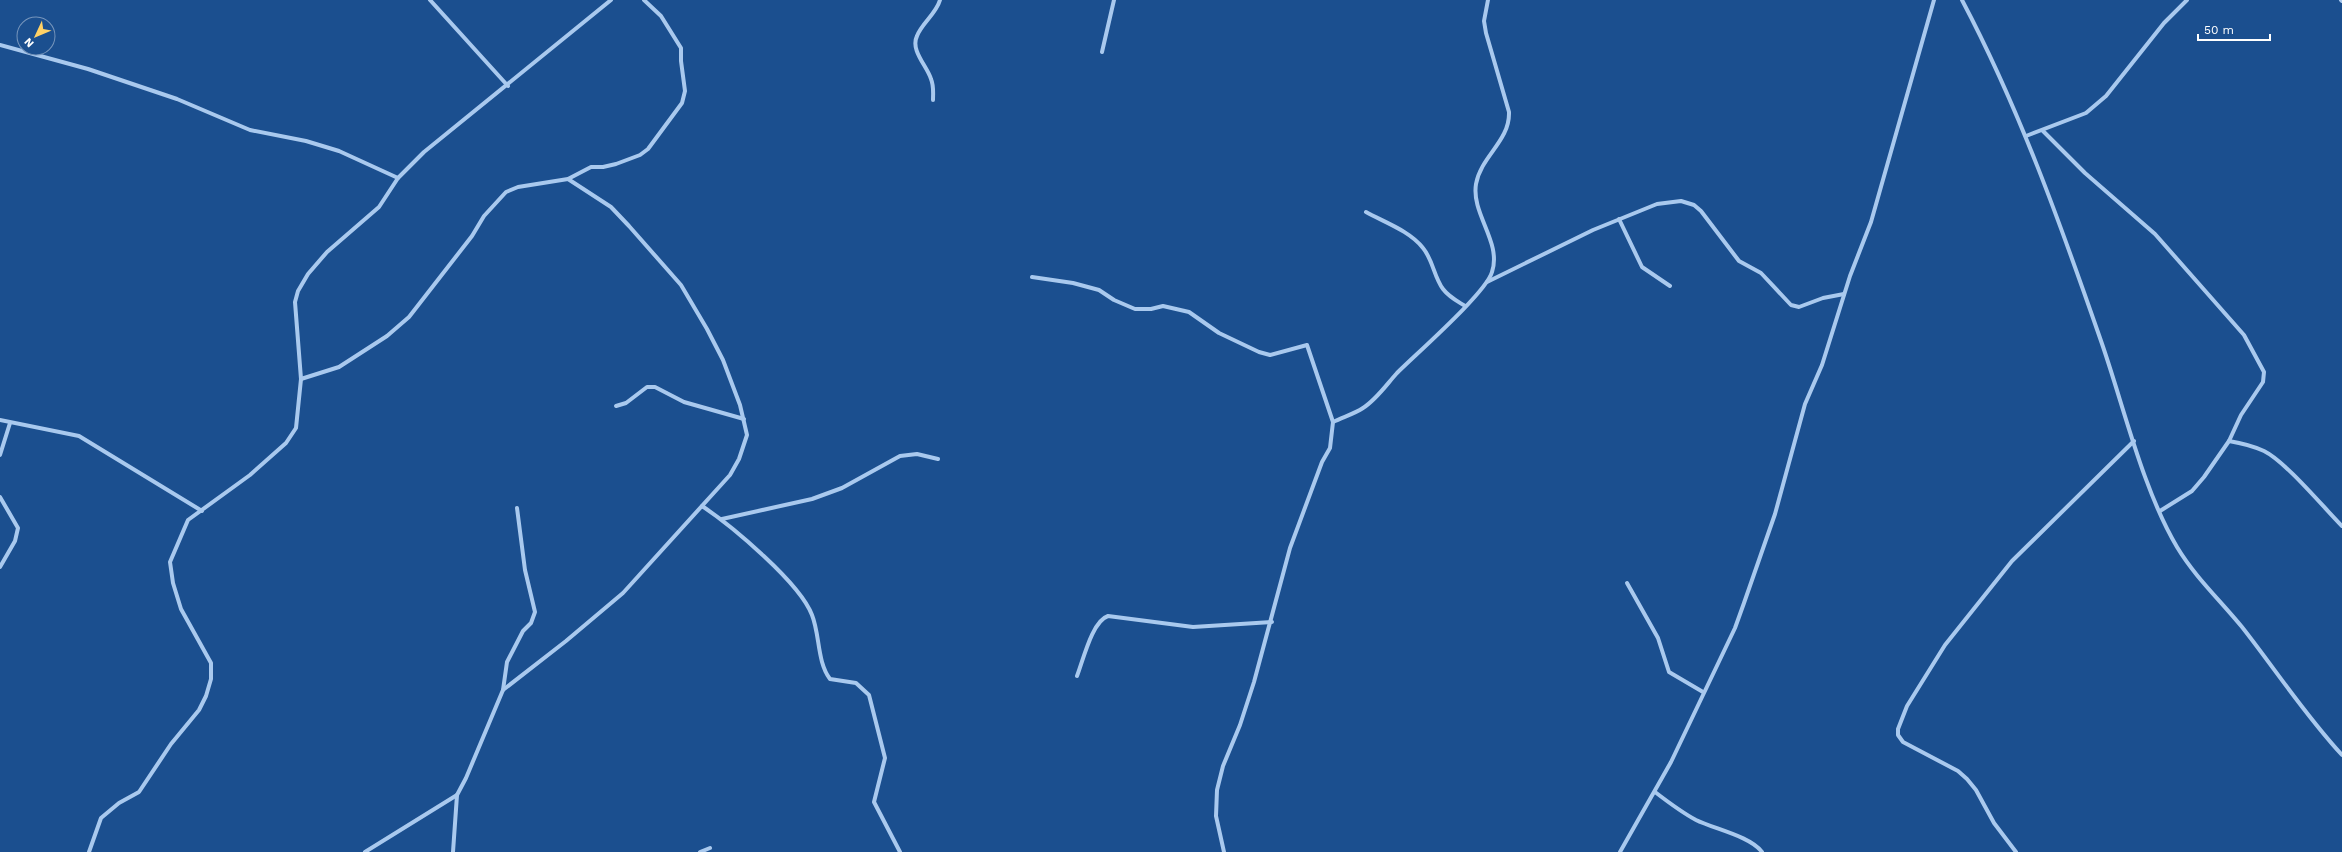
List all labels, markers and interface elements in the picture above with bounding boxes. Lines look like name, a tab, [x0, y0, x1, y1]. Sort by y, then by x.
north arrow	[16, 16, 56, 56]
scale bar	[2198, 16, 2270, 42]
text: 50 m	[2204, 23, 2234, 37]
text: N	[22, 35, 37, 50]

